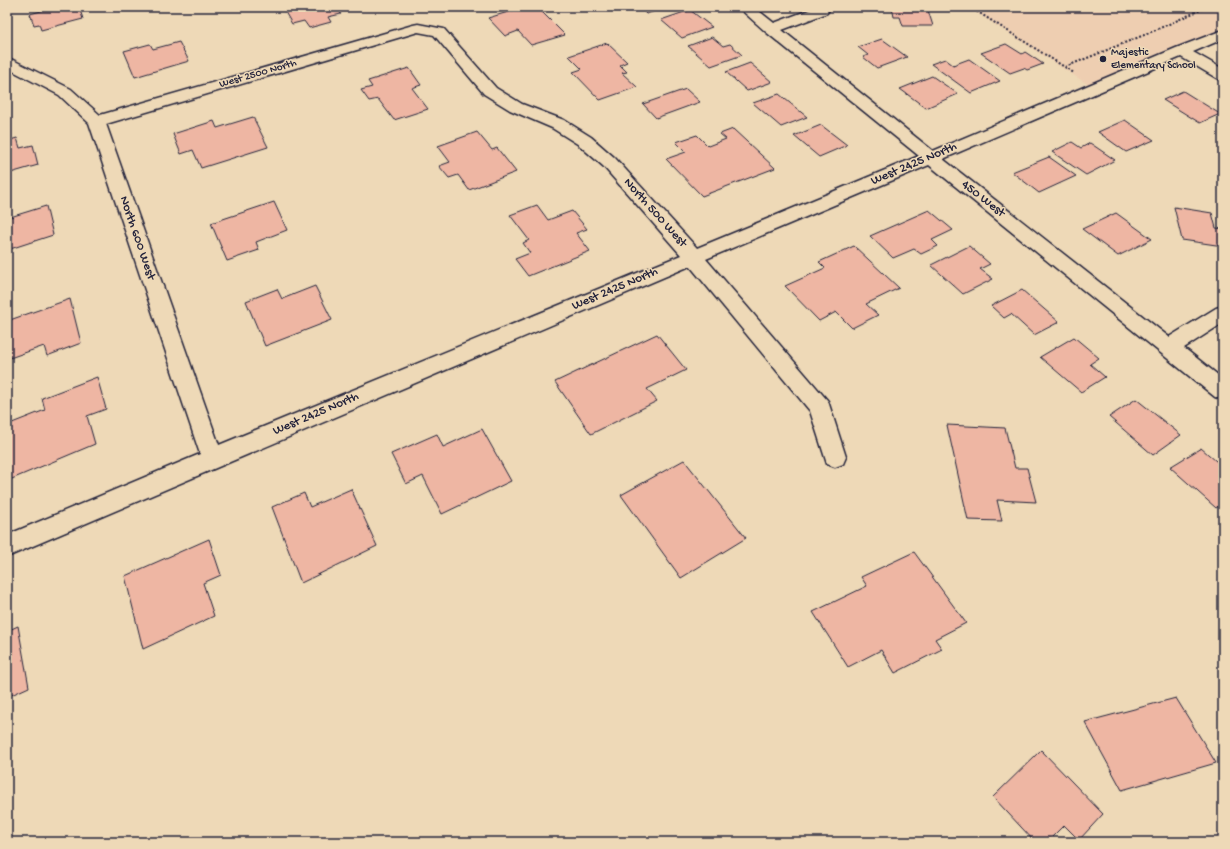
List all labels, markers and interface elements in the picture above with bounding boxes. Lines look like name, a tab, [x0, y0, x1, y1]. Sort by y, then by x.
place label: Majestic Elementary School	[1111, 47, 1196, 72]
marker: Majestic Elementary School	[1098, 54, 1108, 64]
street label: West 2500 North	[218, 57, 298, 91]
street label: West 2425 North	[869, 139, 959, 189]
street label: North 500 West	[620, 175, 691, 252]
street label: 450 West	[958, 177, 1009, 222]
street label: North 600 West	[116, 194, 159, 283]
street label: West 2425 North	[570, 264, 660, 314]
street label: West 2425 North	[271, 389, 361, 439]

